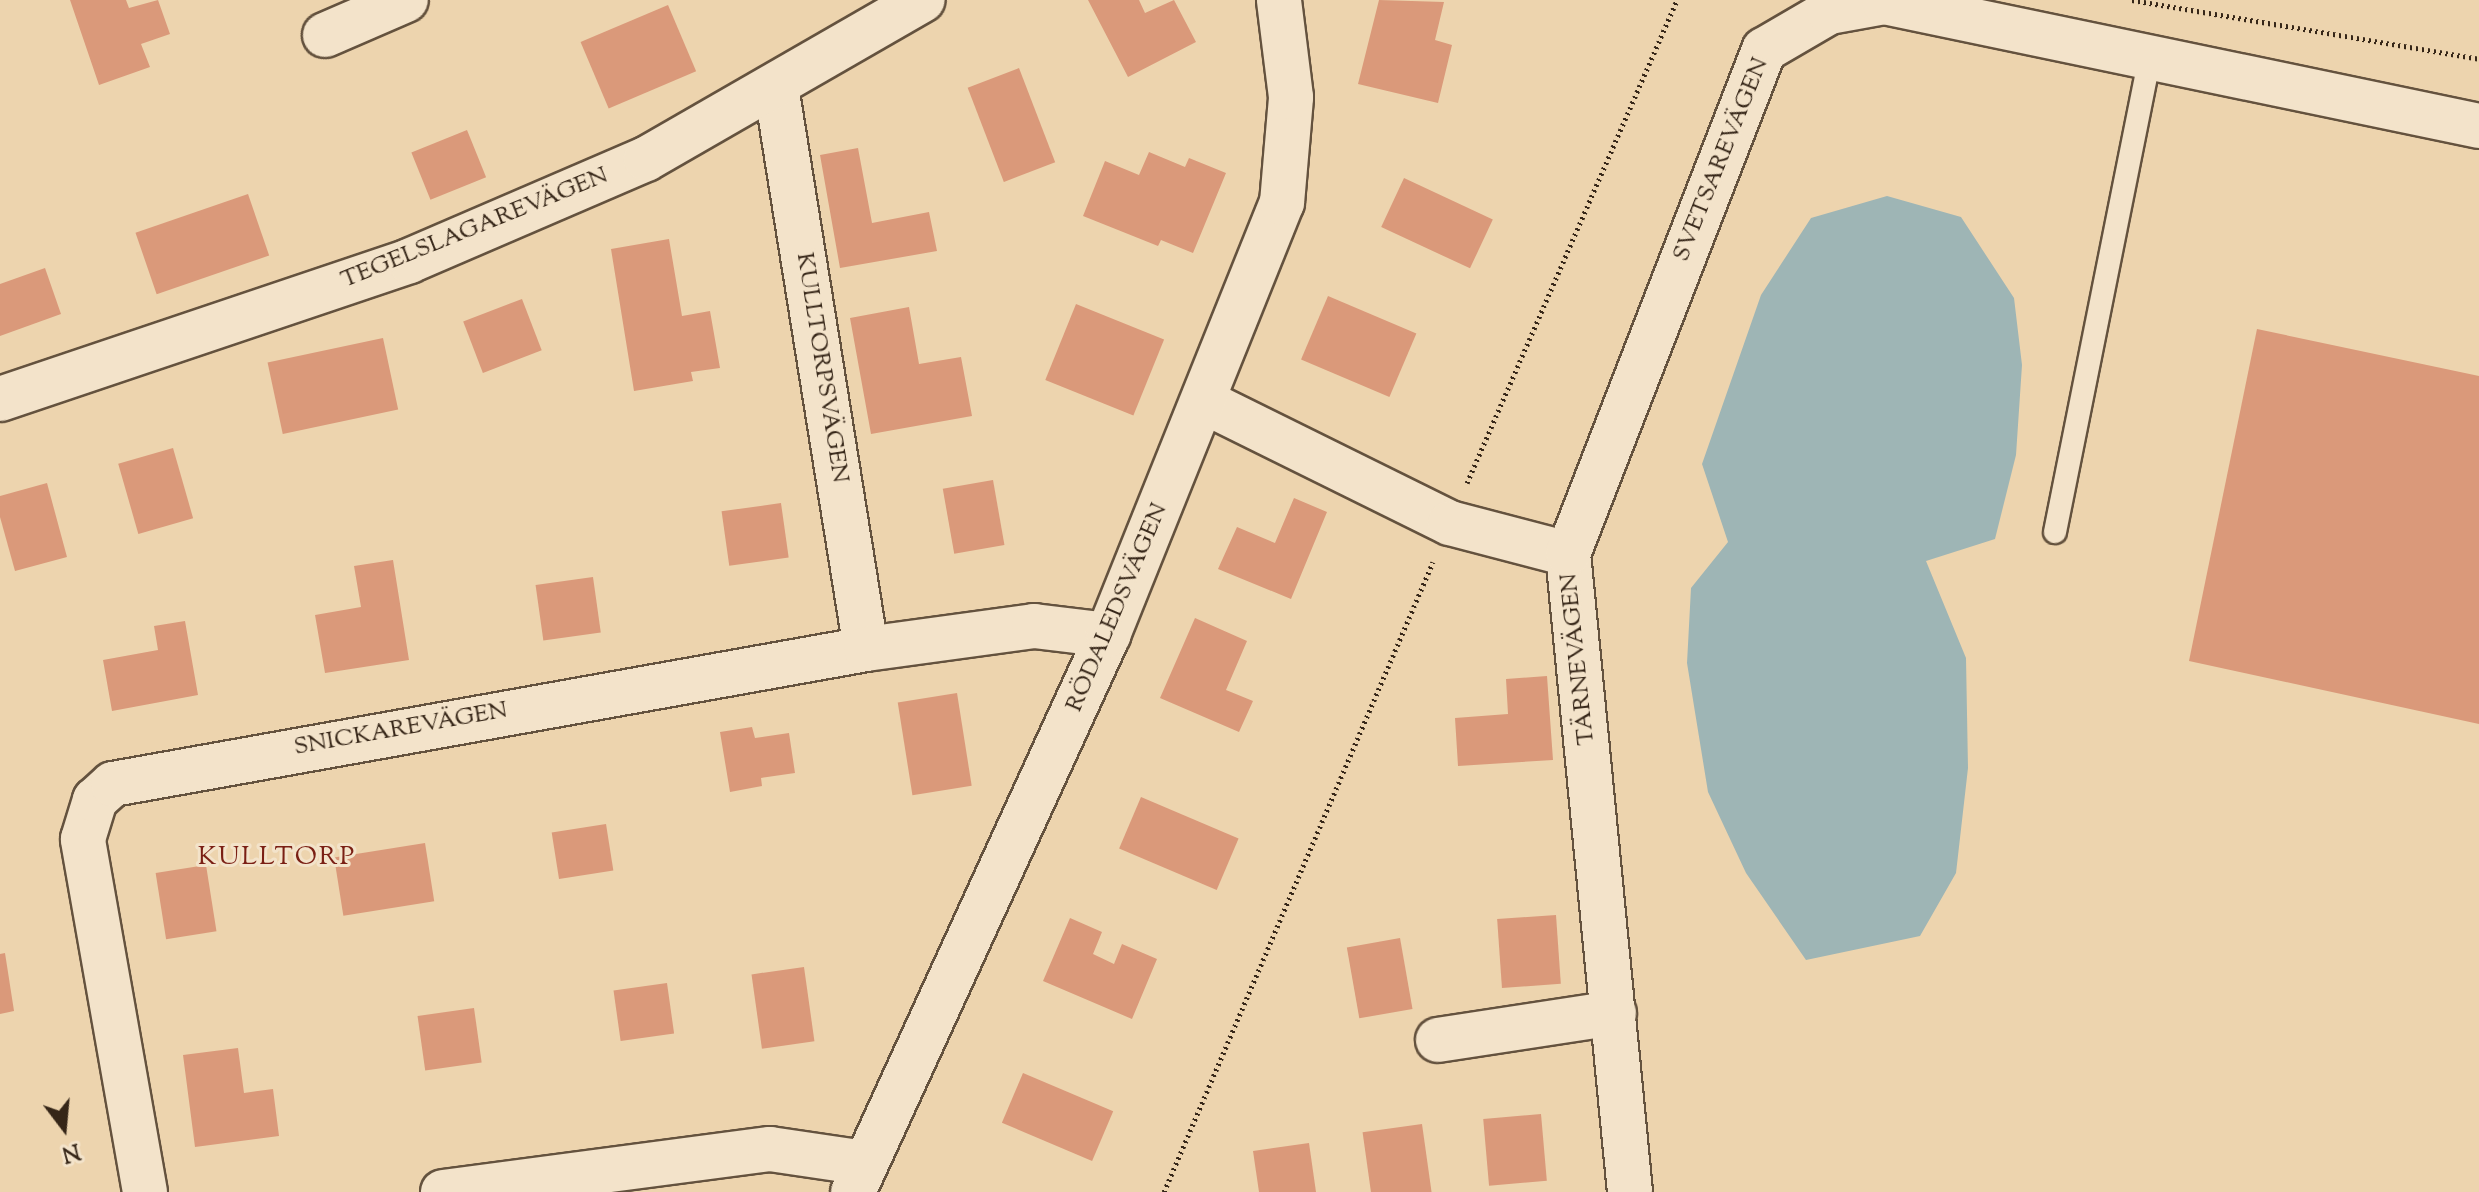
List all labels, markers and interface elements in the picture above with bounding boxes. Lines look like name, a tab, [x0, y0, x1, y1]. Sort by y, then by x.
street label: SVETSAREVÄGEN	[1668, 54, 1776, 266]
street label: TEGELSLAGAREVÄGEN	[337, 162, 613, 296]
street label: KULLTORPSVÄGEN	[789, 251, 853, 485]
street label: RÖDALEDSVÄGEN	[1061, 499, 1175, 717]
street label: TÄRNEVÄGEN	[1556, 572, 1602, 746]
street label: SNICKAREVÄGEN	[292, 697, 510, 763]
district label: KULLTORP	[198, 842, 356, 874]
north arrow	[24, 1088, 104, 1168]
text: N	[58, 1133, 83, 1169]

